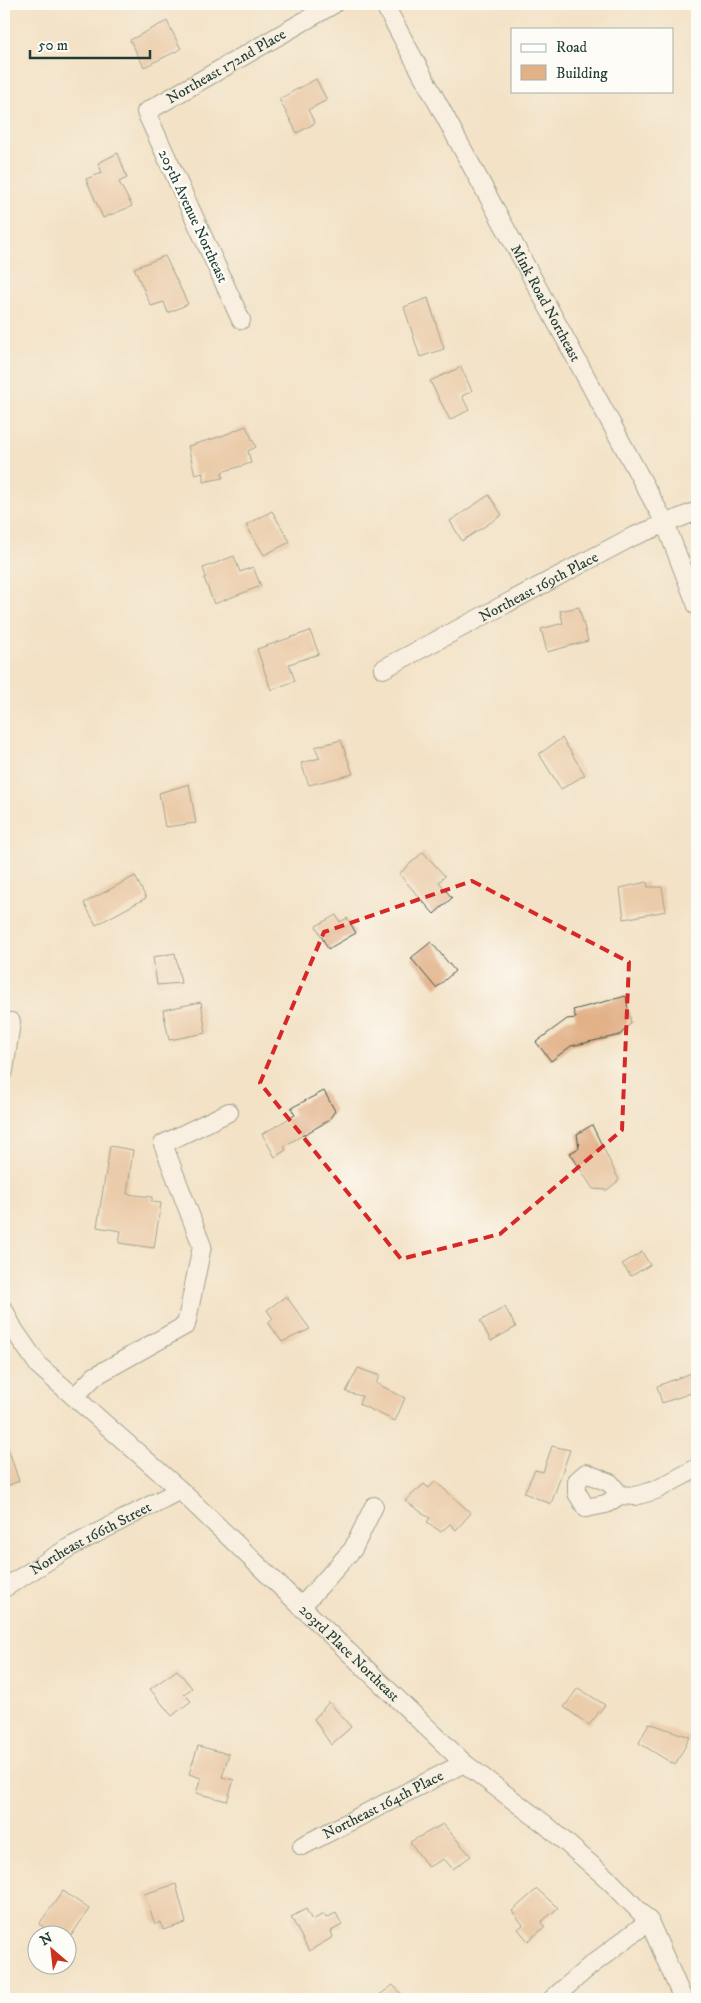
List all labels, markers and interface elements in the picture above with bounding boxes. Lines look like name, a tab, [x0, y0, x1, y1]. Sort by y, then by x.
street label: Northeast 172nd Place	[163, 24, 289, 108]
scale bar	[30, 28, 150, 60]
legend	[511, 28, 674, 92]
text: 50 m	[38, 36, 68, 55]
text: Road	[556, 38, 588, 57]
text: Building	[556, 64, 608, 83]
street label: 205th Avenue Northeast	[154, 146, 232, 286]
street label: Mink Road Northeast	[507, 241, 585, 365]
street label: Northeast 169th Place	[476, 547, 601, 626]
street label: Northeast 166th Street	[26, 1497, 155, 1579]
street label: 203rd Place Northeast	[295, 1600, 404, 1706]
street label: Northeast 164th Place	[319, 1766, 447, 1843]
north arrow	[28, 1926, 78, 1976]
text: N	[37, 1929, 56, 1950]

